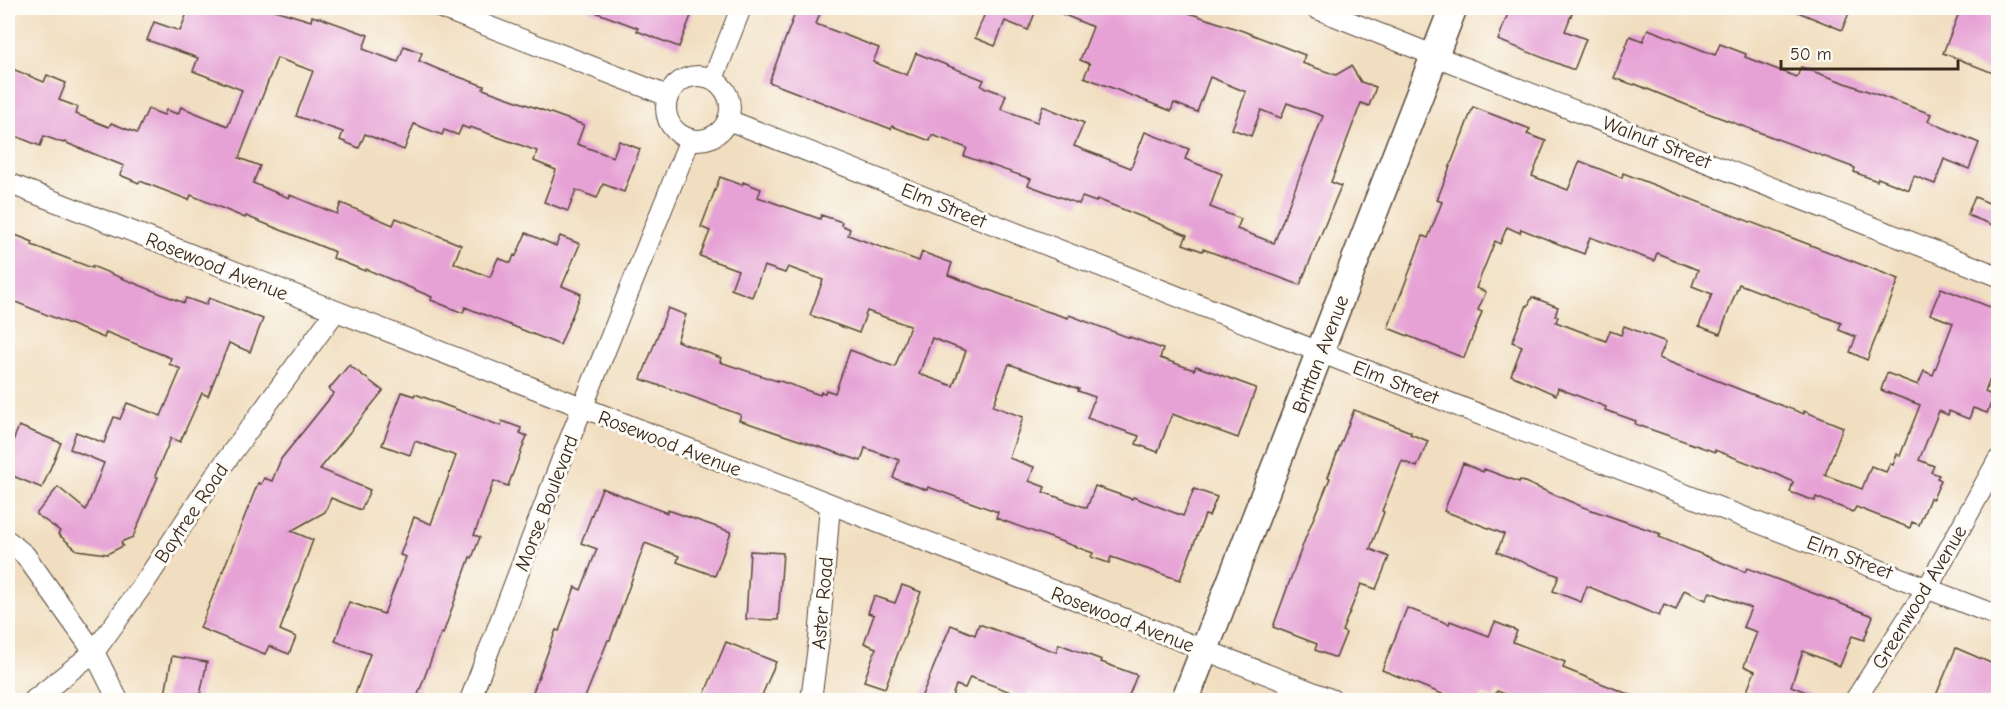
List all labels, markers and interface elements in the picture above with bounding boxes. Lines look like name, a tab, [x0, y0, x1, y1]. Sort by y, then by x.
scale bar	[1781, 33, 1958, 71]
text: 50 m	[1790, 44, 1832, 65]
street label: Walnut Street	[1599, 111, 1716, 174]
street label: Elm Street	[898, 178, 991, 233]
street label: Rosewood Avenue	[142, 227, 291, 305]
street label: Brittan Avenue	[1287, 292, 1354, 417]
street label: Elm Street	[1350, 356, 1443, 410]
street label: Rosewood Avenue	[595, 406, 745, 481]
street label: Morse Boulevard	[510, 432, 583, 575]
street label: Baytree Road	[150, 459, 233, 567]
street label: Greenwood Avenue	[1867, 521, 1971, 673]
street label: Elm Street	[1804, 531, 1897, 585]
street label: Aster Road	[807, 556, 838, 650]
street label: Rosewood Avenue	[1048, 582, 1198, 657]

